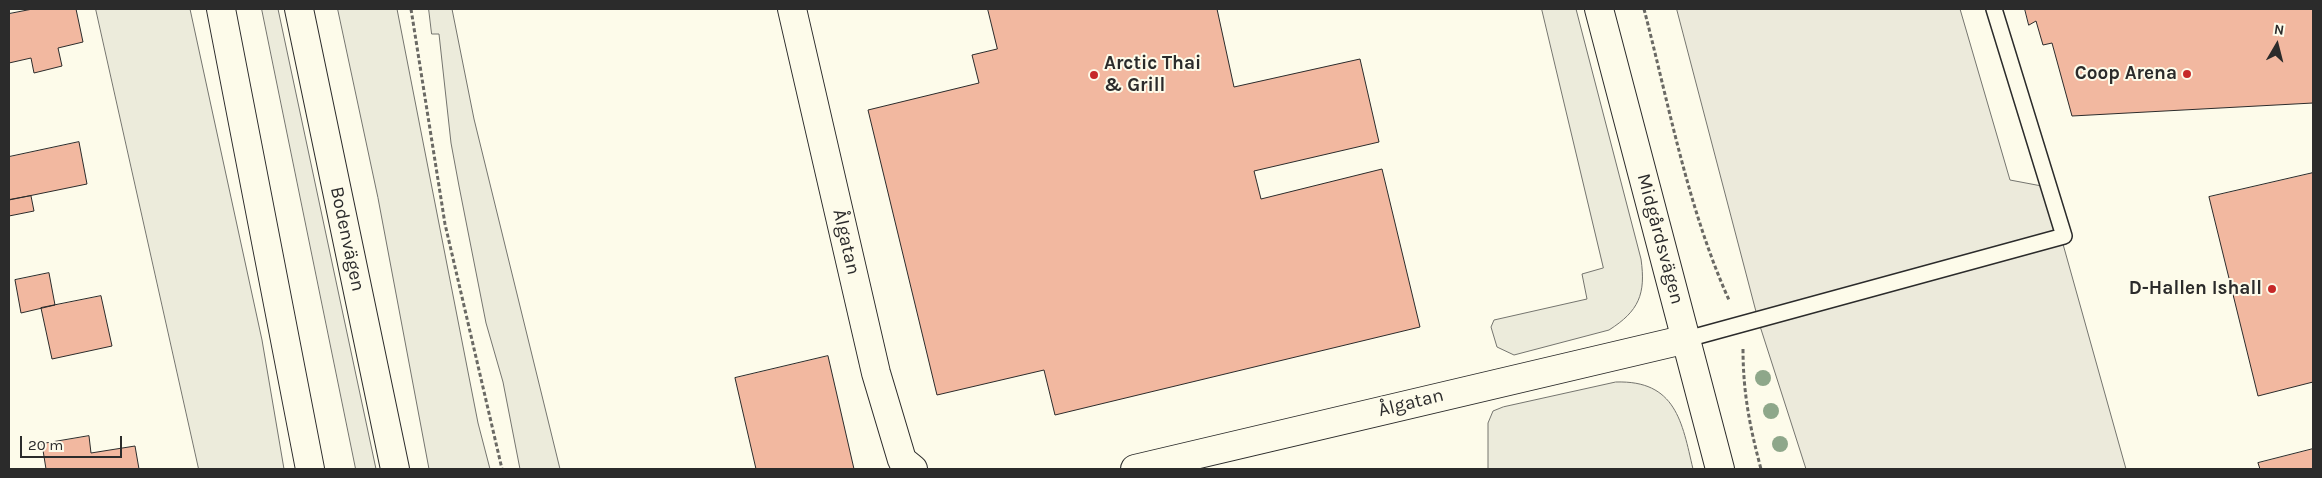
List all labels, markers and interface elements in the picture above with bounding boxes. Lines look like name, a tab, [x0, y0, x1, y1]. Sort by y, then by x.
north arrow	[2252, 20, 2302, 70]
text: N	[2273, 21, 2285, 39]
place label: Arctic Thai & Grill	[1104, 53, 1201, 97]
place label: Coop Arena	[2075, 63, 2177, 85]
marker: Coop Arena	[2181, 68, 2193, 80]
marker: Arctic Thai & Grill	[1088, 69, 1100, 81]
street label: Midgårdsvägen	[1632, 171, 1688, 307]
street label: Bodenvägen	[325, 184, 369, 294]
street label: Ålgatan	[827, 207, 865, 277]
place label: D-Hallen Ishall	[2129, 278, 2262, 300]
marker: D-Hallen Ishall	[2266, 283, 2278, 295]
street label: Ålgatan	[1376, 384, 1446, 422]
scale bar	[22, 426, 125, 458]
text: 20 m	[28, 436, 63, 454]

